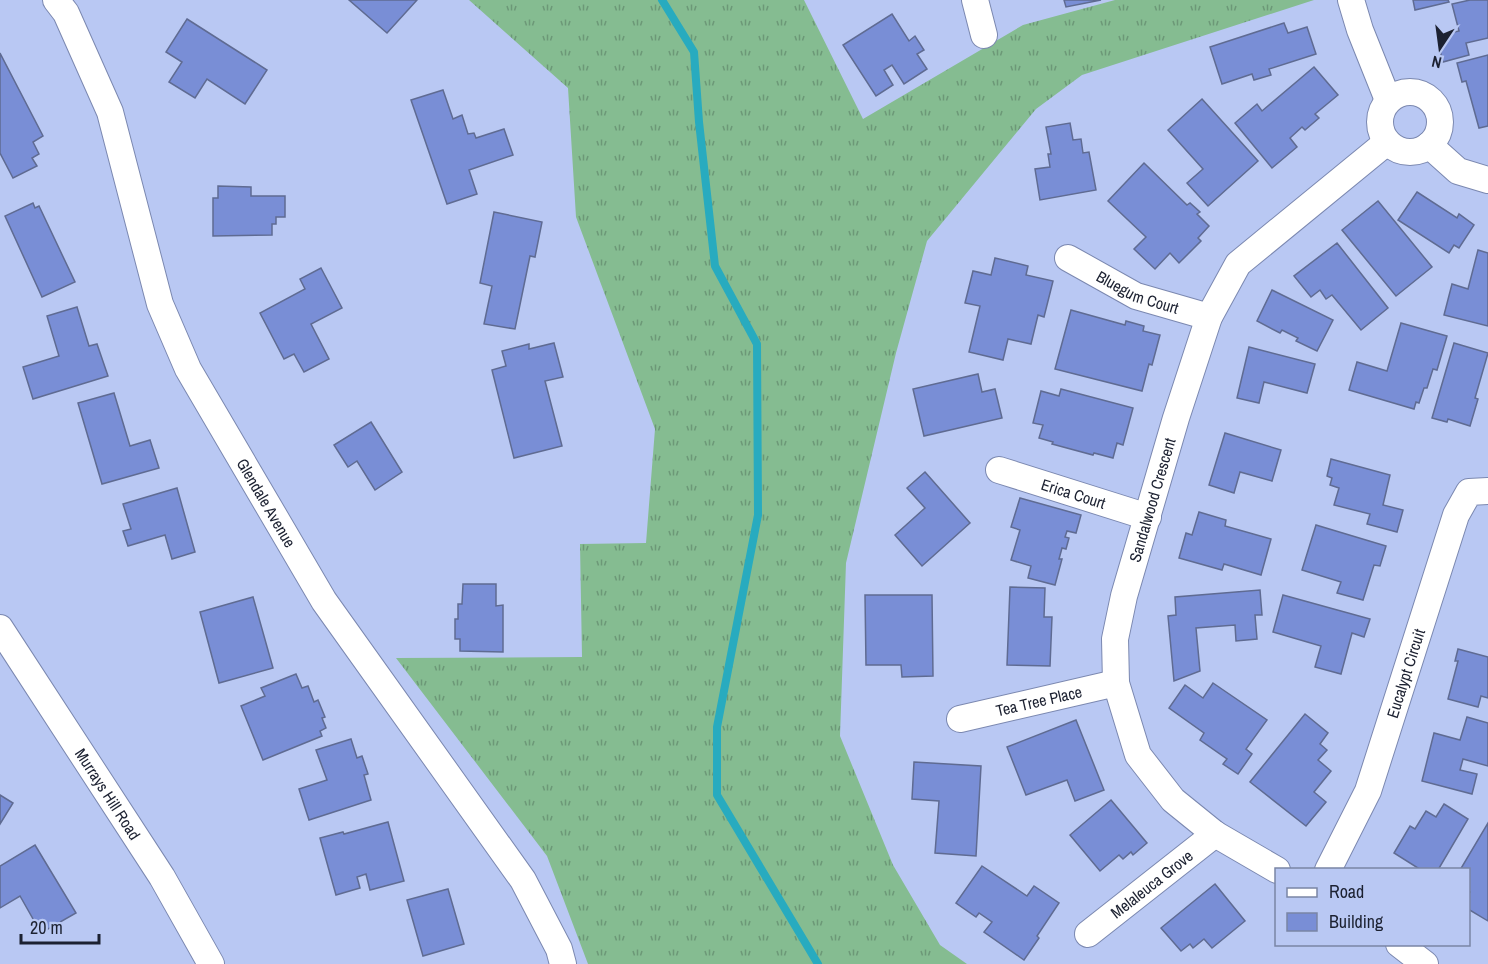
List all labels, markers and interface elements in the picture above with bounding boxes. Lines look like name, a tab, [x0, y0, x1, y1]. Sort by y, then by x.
north arrow	[1410, 18, 1470, 78]
text: N	[1430, 51, 1444, 74]
street label: Bluegum Court	[1092, 265, 1182, 319]
street label: Sandalwood Crescent	[1123, 435, 1181, 565]
street label: Glendale Avenue	[232, 454, 301, 551]
street label: Erica Court	[1038, 473, 1109, 514]
street label: Eucalypt Circuit	[1381, 626, 1430, 721]
street label: Tea Tree Place	[994, 680, 1084, 721]
street label: Murrays Hill Road	[70, 744, 146, 844]
street label: Melaleuca Grove	[1106, 845, 1197, 923]
legend	[1275, 868, 1470, 946]
text: Road	[1329, 879, 1364, 904]
scale bar	[21, 907, 99, 945]
text: Building	[1329, 909, 1384, 934]
text: 20 m	[30, 915, 63, 940]

